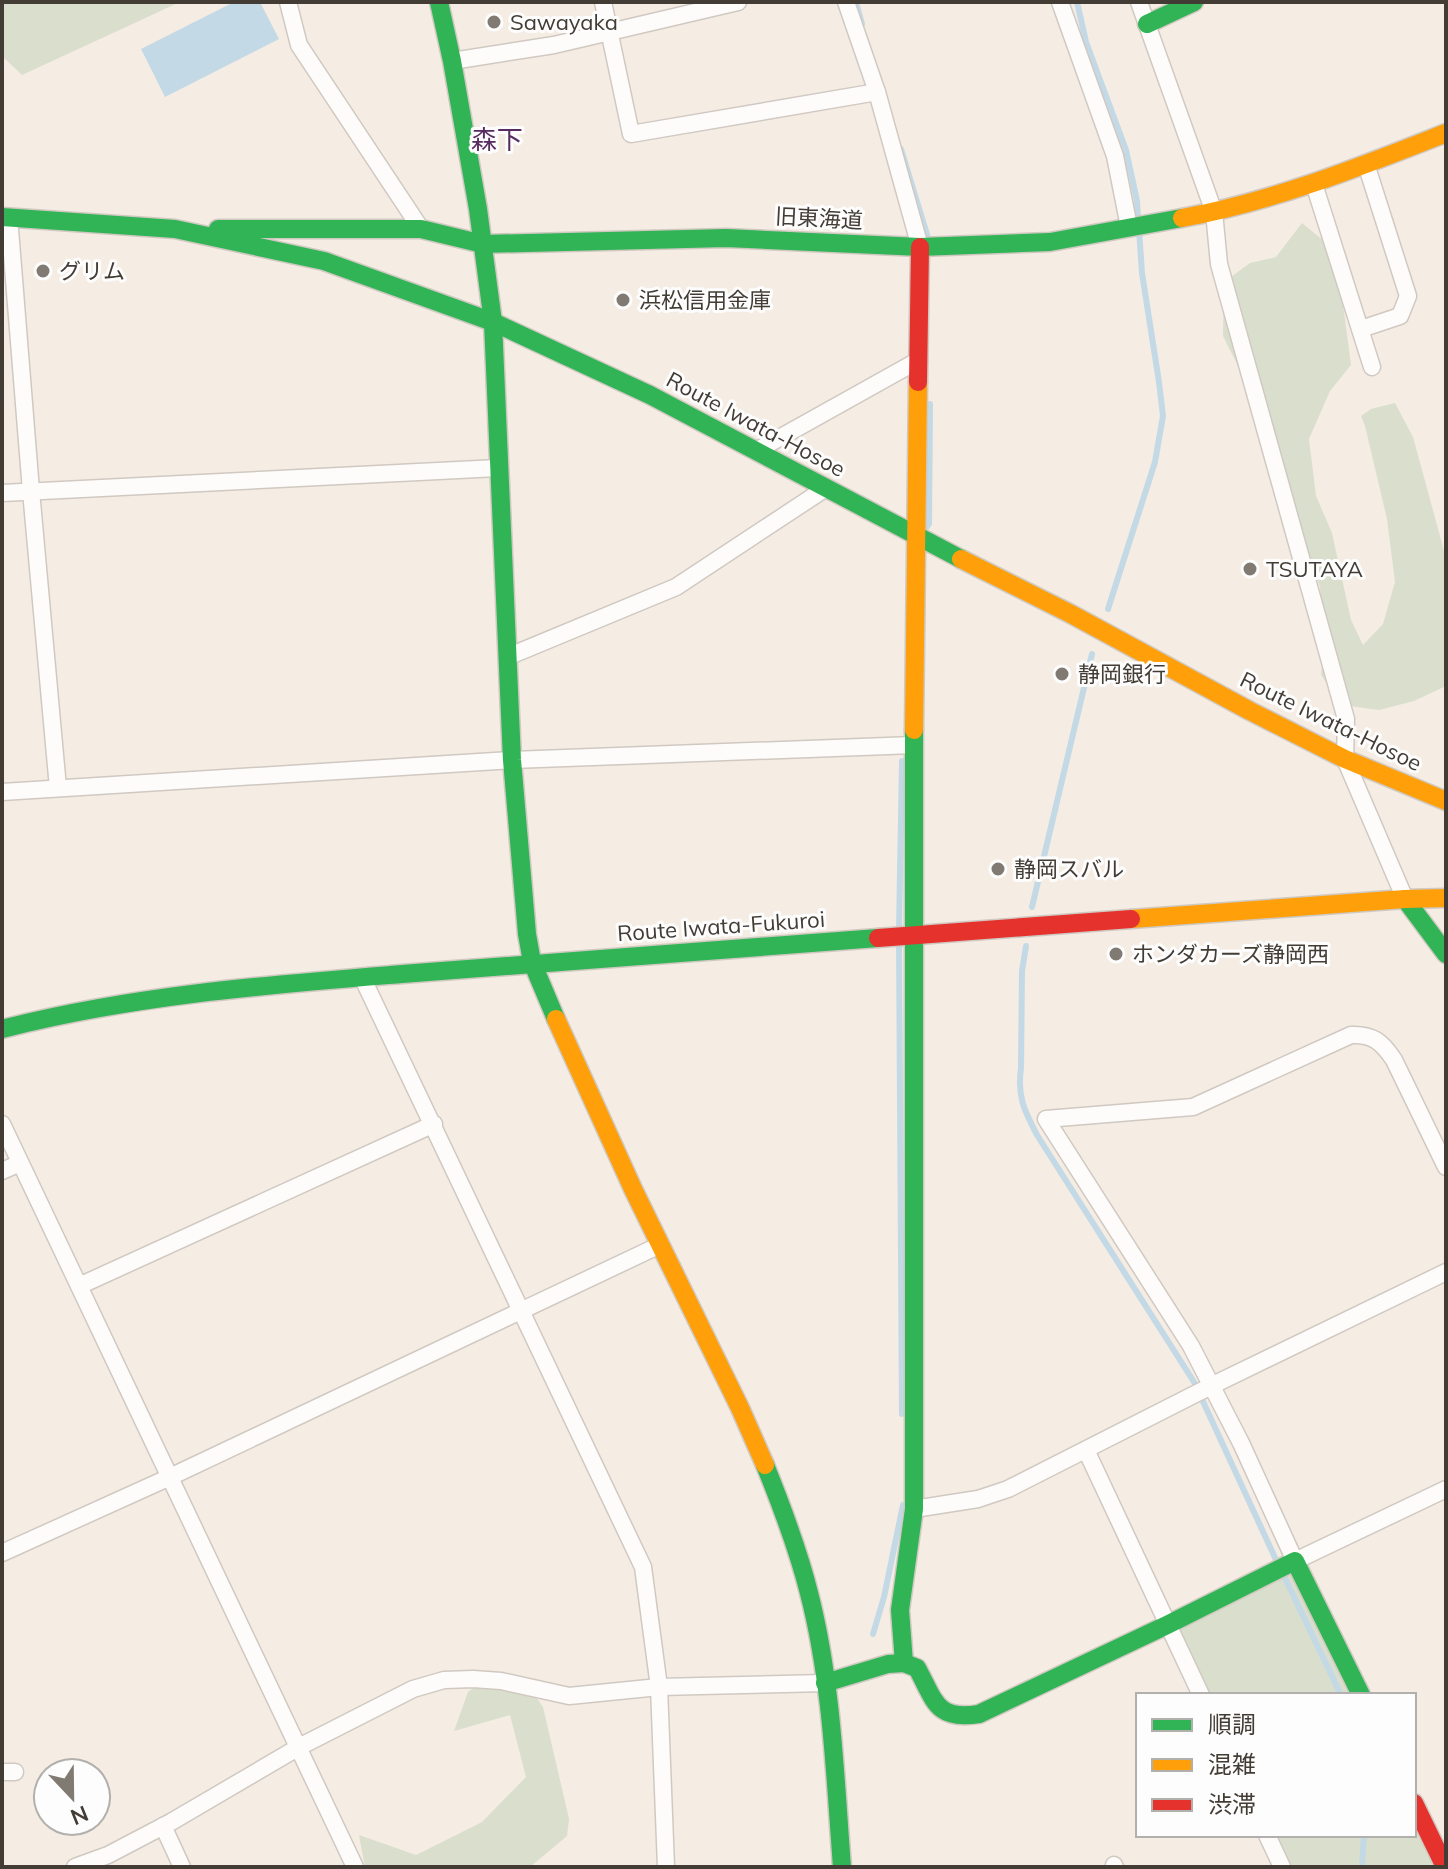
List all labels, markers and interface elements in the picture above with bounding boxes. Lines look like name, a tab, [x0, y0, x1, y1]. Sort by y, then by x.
place label: Sawayaka	[510, 8, 618, 36]
marker: Sawayaka	[485, 13, 503, 31]
district label: 森下	[471, 123, 523, 156]
street label: 旧東海道	[774, 202, 864, 234]
place label: グリム	[59, 257, 125, 285]
marker: グリム	[34, 262, 52, 280]
place label: 浜松信用金庫	[639, 286, 771, 314]
marker: 浜松信用金庫	[614, 291, 632, 309]
street label: Route Iwata-Hosoe	[662, 365, 850, 483]
place label: TSUTAYA	[1266, 555, 1363, 583]
marker: TSUTAYA	[1241, 560, 1259, 578]
place label: 静岡銀行	[1078, 660, 1166, 688]
marker: 静岡銀行	[1053, 665, 1071, 683]
street label: Route Iwata-Hosoe	[1236, 665, 1426, 777]
place label: 静岡スバル	[1014, 855, 1124, 883]
marker: 静岡スバル	[989, 860, 1007, 878]
street label: Route Iwata-Fukuroi	[616, 905, 826, 947]
place label: ホンダカーズ静岡西	[1132, 940, 1329, 968]
marker: ホンダカーズ静岡西	[1107, 945, 1125, 963]
legend	[1136, 1693, 1416, 1837]
text: 順調	[1208, 1709, 1256, 1739]
text: 混雑	[1208, 1749, 1256, 1779]
north arrow	[32, 1757, 112, 1837]
text: 渋滞	[1208, 1789, 1256, 1819]
text: N	[67, 1799, 92, 1832]

